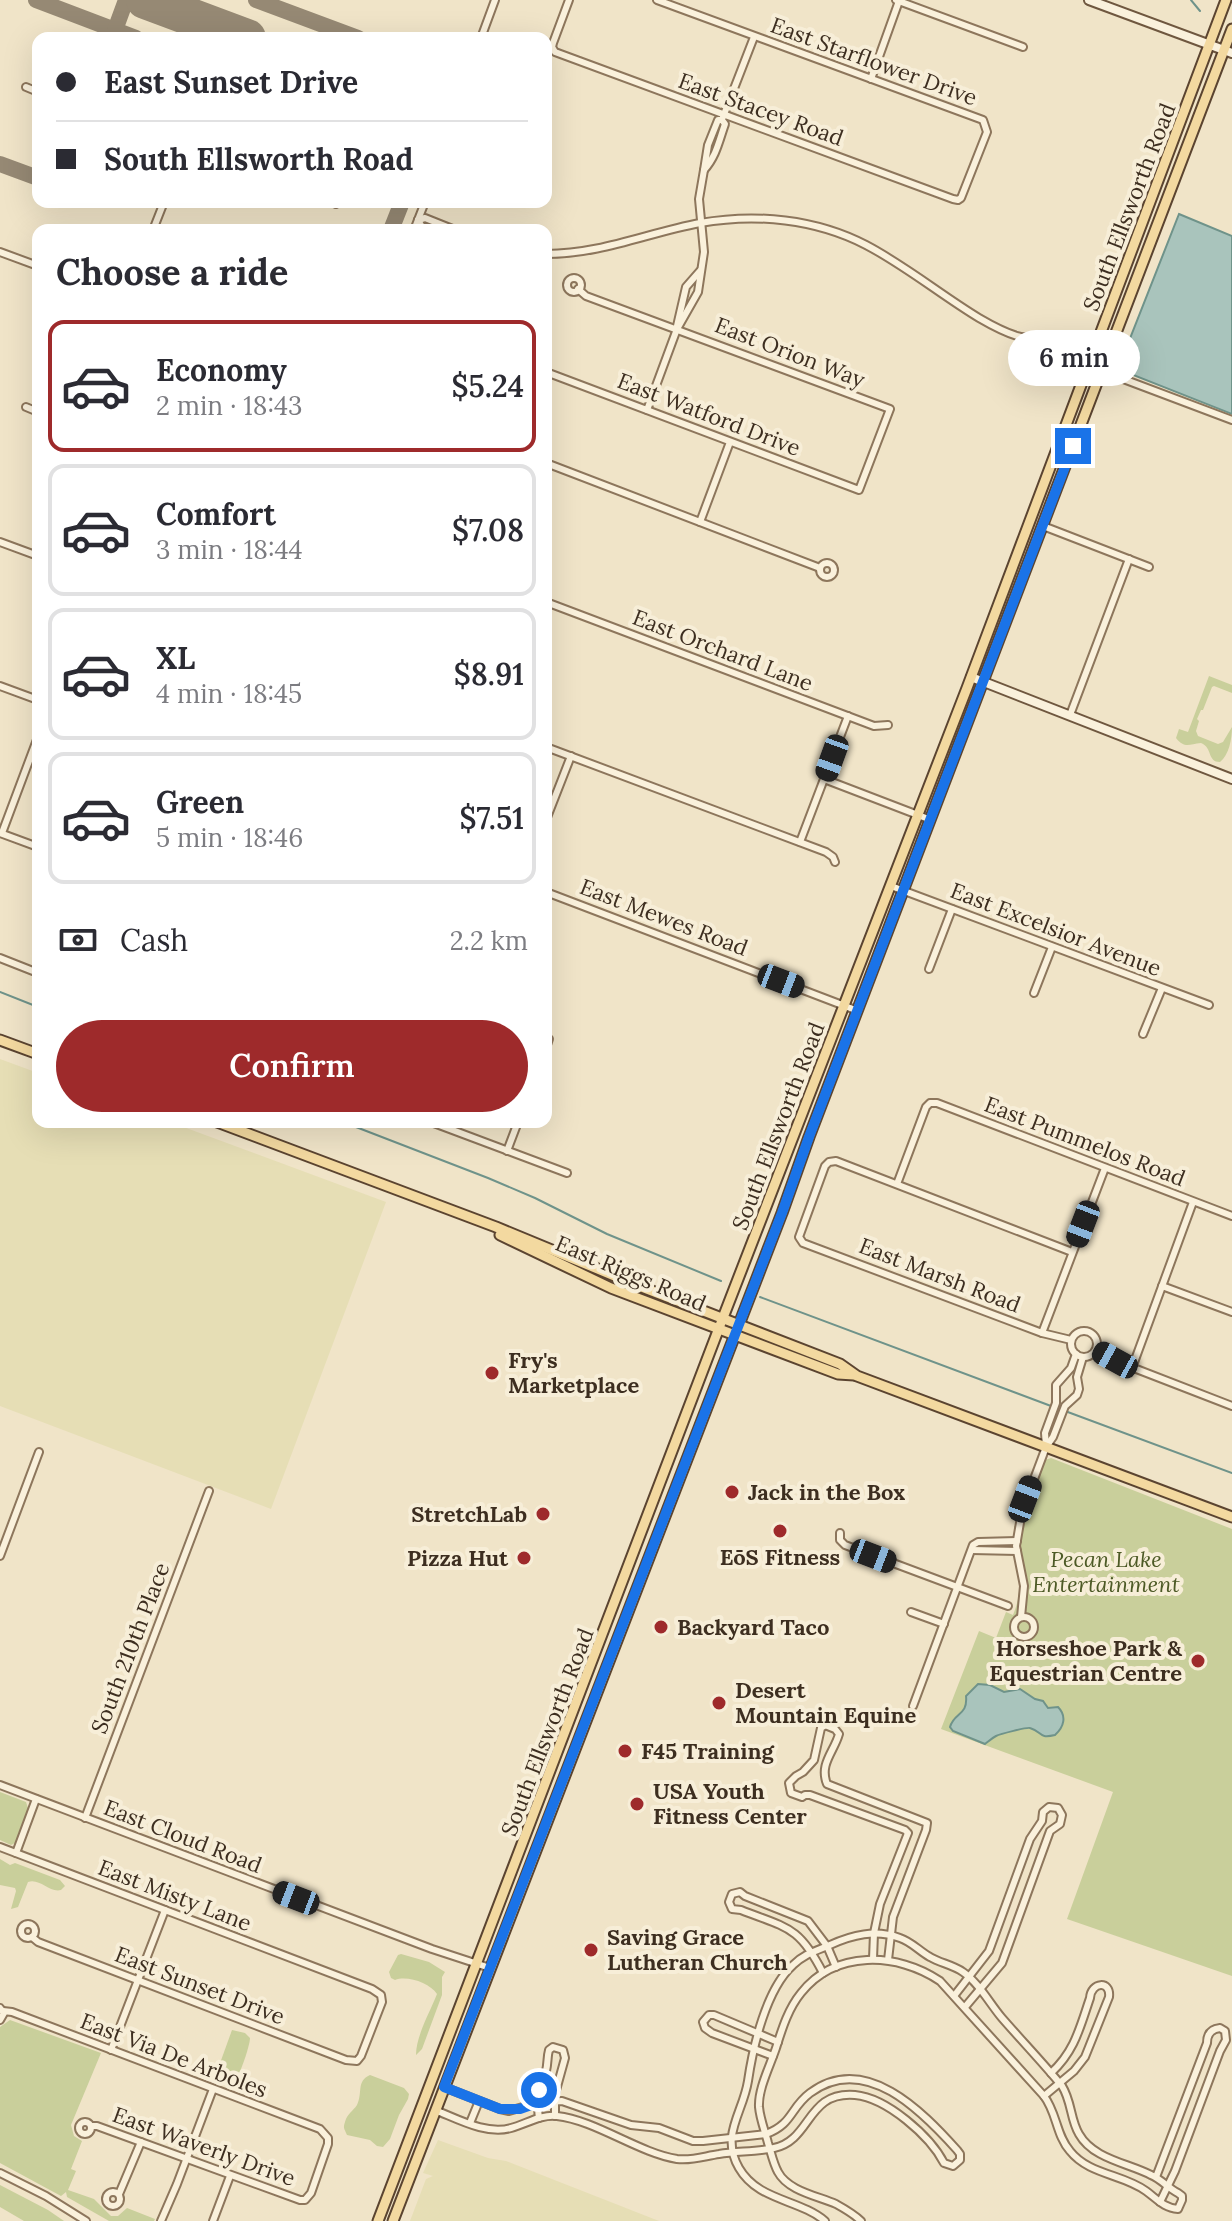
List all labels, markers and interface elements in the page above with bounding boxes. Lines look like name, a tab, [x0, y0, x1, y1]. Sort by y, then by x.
street label: East Starflower Drive	[767, 11, 981, 111]
text: East Sunset Drive	[104, 63, 358, 101]
street label: East Stacey Road	[675, 66, 847, 152]
street label: South Ellsworth Road	[1076, 99, 1182, 315]
text: South Ellsworth Road	[104, 140, 413, 178]
text: Choose a ride	[56, 249, 288, 295]
street label: East Orion Way	[711, 311, 869, 394]
callout: 6 min	[1007, 330, 1139, 386]
text: 6 min	[1039, 341, 1109, 374]
icon: car	[60, 350, 132, 422]
text: Economy	[156, 351, 287, 389]
street label: East Watford Drive	[614, 366, 805, 462]
text: $5.24	[451, 367, 524, 405]
text: 2 min · 18:43	[156, 389, 302, 422]
route end	[1055, 428, 1091, 464]
icon: car	[60, 494, 132, 566]
text: Comfort	[156, 495, 276, 533]
text: $7.08	[452, 511, 524, 549]
text: 3 min · 18:44	[156, 533, 303, 566]
street label: East Orchard Lane	[629, 603, 817, 697]
icon: car	[60, 638, 132, 710]
text: XL	[156, 639, 195, 677]
text: $8.91	[454, 655, 524, 693]
text: 4 min · 18:45	[156, 677, 302, 710]
car	[813, 731, 851, 785]
icon: car	[60, 782, 132, 854]
text: Green	[156, 783, 244, 821]
text: $7.51	[460, 799, 524, 837]
text: 5 min · 18:46	[156, 821, 303, 854]
street label: East Mewes Road	[576, 872, 752, 962]
street label: East Excelsior Avenue	[947, 876, 1165, 982]
icon: cash	[56, 918, 100, 962]
text: Cash	[120, 921, 188, 959]
text: 2.2 km	[450, 924, 528, 957]
car	[754, 961, 808, 1001]
street label: South Ellsworth Road	[725, 1018, 831, 1234]
button: Confirm	[56, 1020, 528, 1112]
street label: East Pummelos Road	[980, 1090, 1190, 1192]
car	[1063, 1197, 1103, 1251]
street label: East Riggs Road	[551, 1229, 711, 1317]
street label: East Marsh Road	[855, 1231, 1025, 1319]
car	[1088, 1338, 1142, 1382]
place label: Fry's Marketplace	[508, 1346, 639, 1399]
marker: Fry's Marketplace	[483, 1364, 501, 1382]
car	[1005, 1472, 1045, 1526]
place label: Jack in the Box	[748, 1478, 905, 1506]
marker: Jack in the Box	[723, 1483, 741, 1501]
place label: StretchLab	[411, 1500, 527, 1528]
marker: StretchLab	[534, 1505, 552, 1523]
marker: EōS Fitness	[771, 1522, 789, 1540]
car	[846, 1536, 900, 1576]
place label: EōS Fitness	[720, 1543, 840, 1571]
place label: Pizza Hut	[407, 1544, 509, 1572]
park label: Pecan Lake Entertainment	[1032, 1545, 1180, 1598]
marker: Pizza Hut	[515, 1549, 533, 1567]
street label: South 210th Place	[85, 1558, 176, 1737]
place label: Backyard Taco	[677, 1613, 829, 1641]
marker: Backyard Taco	[652, 1618, 670, 1636]
street label: South Ellsworth Road	[494, 1624, 600, 1840]
place label: Horseshoe Park & Equestrian Centre	[989, 1634, 1182, 1687]
marker: Horseshoe Park & Equestrian Centre	[1189, 1652, 1207, 1670]
place label: Desert Mountain Equine	[735, 1676, 917, 1729]
marker: Desert Mountain Equine	[710, 1694, 728, 1712]
place label: F45 Training	[641, 1737, 775, 1765]
marker: F45 Training	[616, 1742, 634, 1760]
place label: USA Youth Fitness Center	[653, 1777, 807, 1830]
street label: East Cloud Road	[100, 1793, 266, 1879]
marker: USA Youth Fitness Center	[628, 1795, 646, 1813]
street label: East Misty Lane	[94, 1853, 256, 1937]
car	[269, 1878, 323, 1918]
place label: Saving Grace Lutheran Church	[607, 1923, 788, 1976]
street label: East Sunset Drive	[111, 1940, 289, 2030]
marker: Saving Grace Lutheran Church	[582, 1941, 600, 1959]
street label: East Via De Arboles	[77, 2006, 271, 2104]
route start	[521, 2072, 557, 2108]
street label: East Waverly Drive	[109, 2100, 299, 2192]

